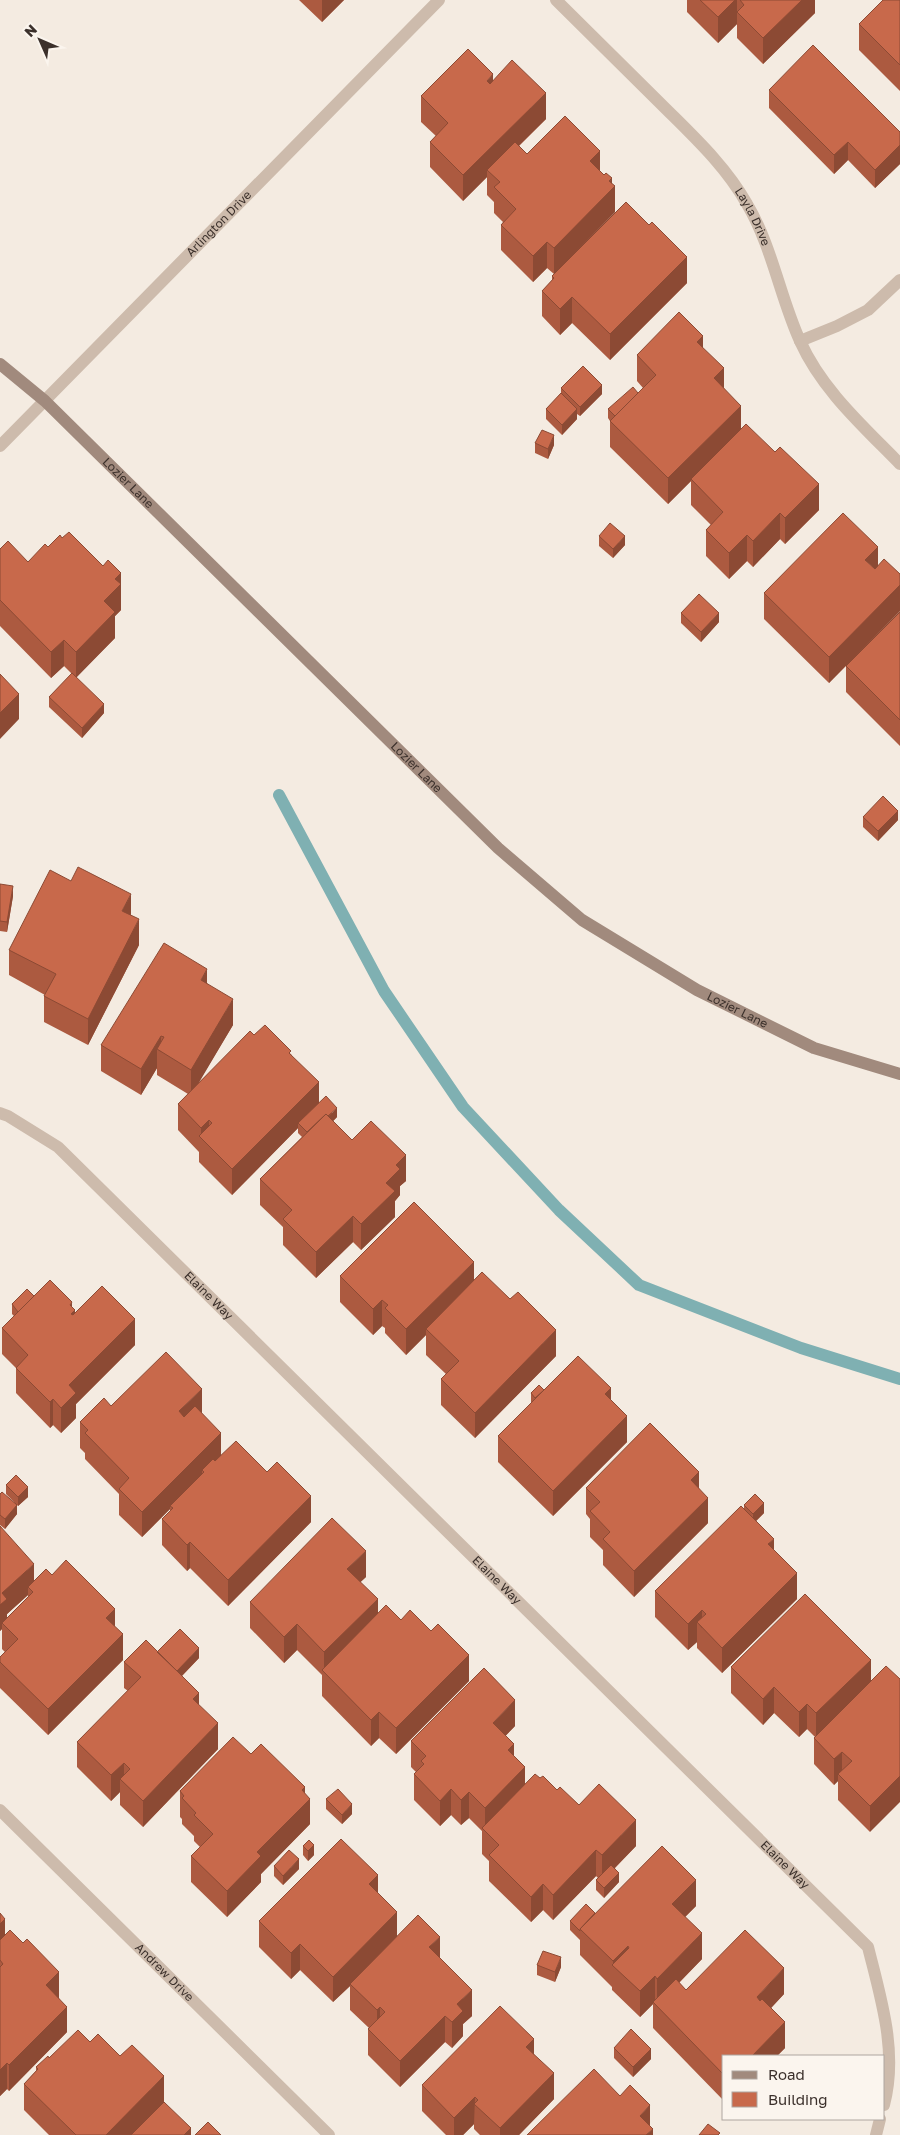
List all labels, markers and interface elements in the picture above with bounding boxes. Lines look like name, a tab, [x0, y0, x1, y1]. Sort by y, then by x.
north arrow	[15, 15, 65, 65]
text: N	[21, 21, 40, 40]
street label: Layla Drive	[732, 184, 774, 248]
street label: Arlington Drive	[183, 187, 254, 259]
street label: Lozier Lane	[100, 454, 157, 511]
street label: Lozier Lane	[388, 739, 446, 796]
street label: Lozier Lane	[705, 988, 771, 1031]
street label: Elaine Way	[181, 1268, 237, 1323]
street label: Elaine Way	[469, 1553, 525, 1608]
street label: Elaine Way	[758, 1837, 813, 1892]
street label: Andrew Drive	[132, 1940, 197, 2004]
legend	[722, 2055, 885, 2120]
text: Road	[768, 2065, 805, 2083]
text: Building	[768, 2090, 828, 2108]

